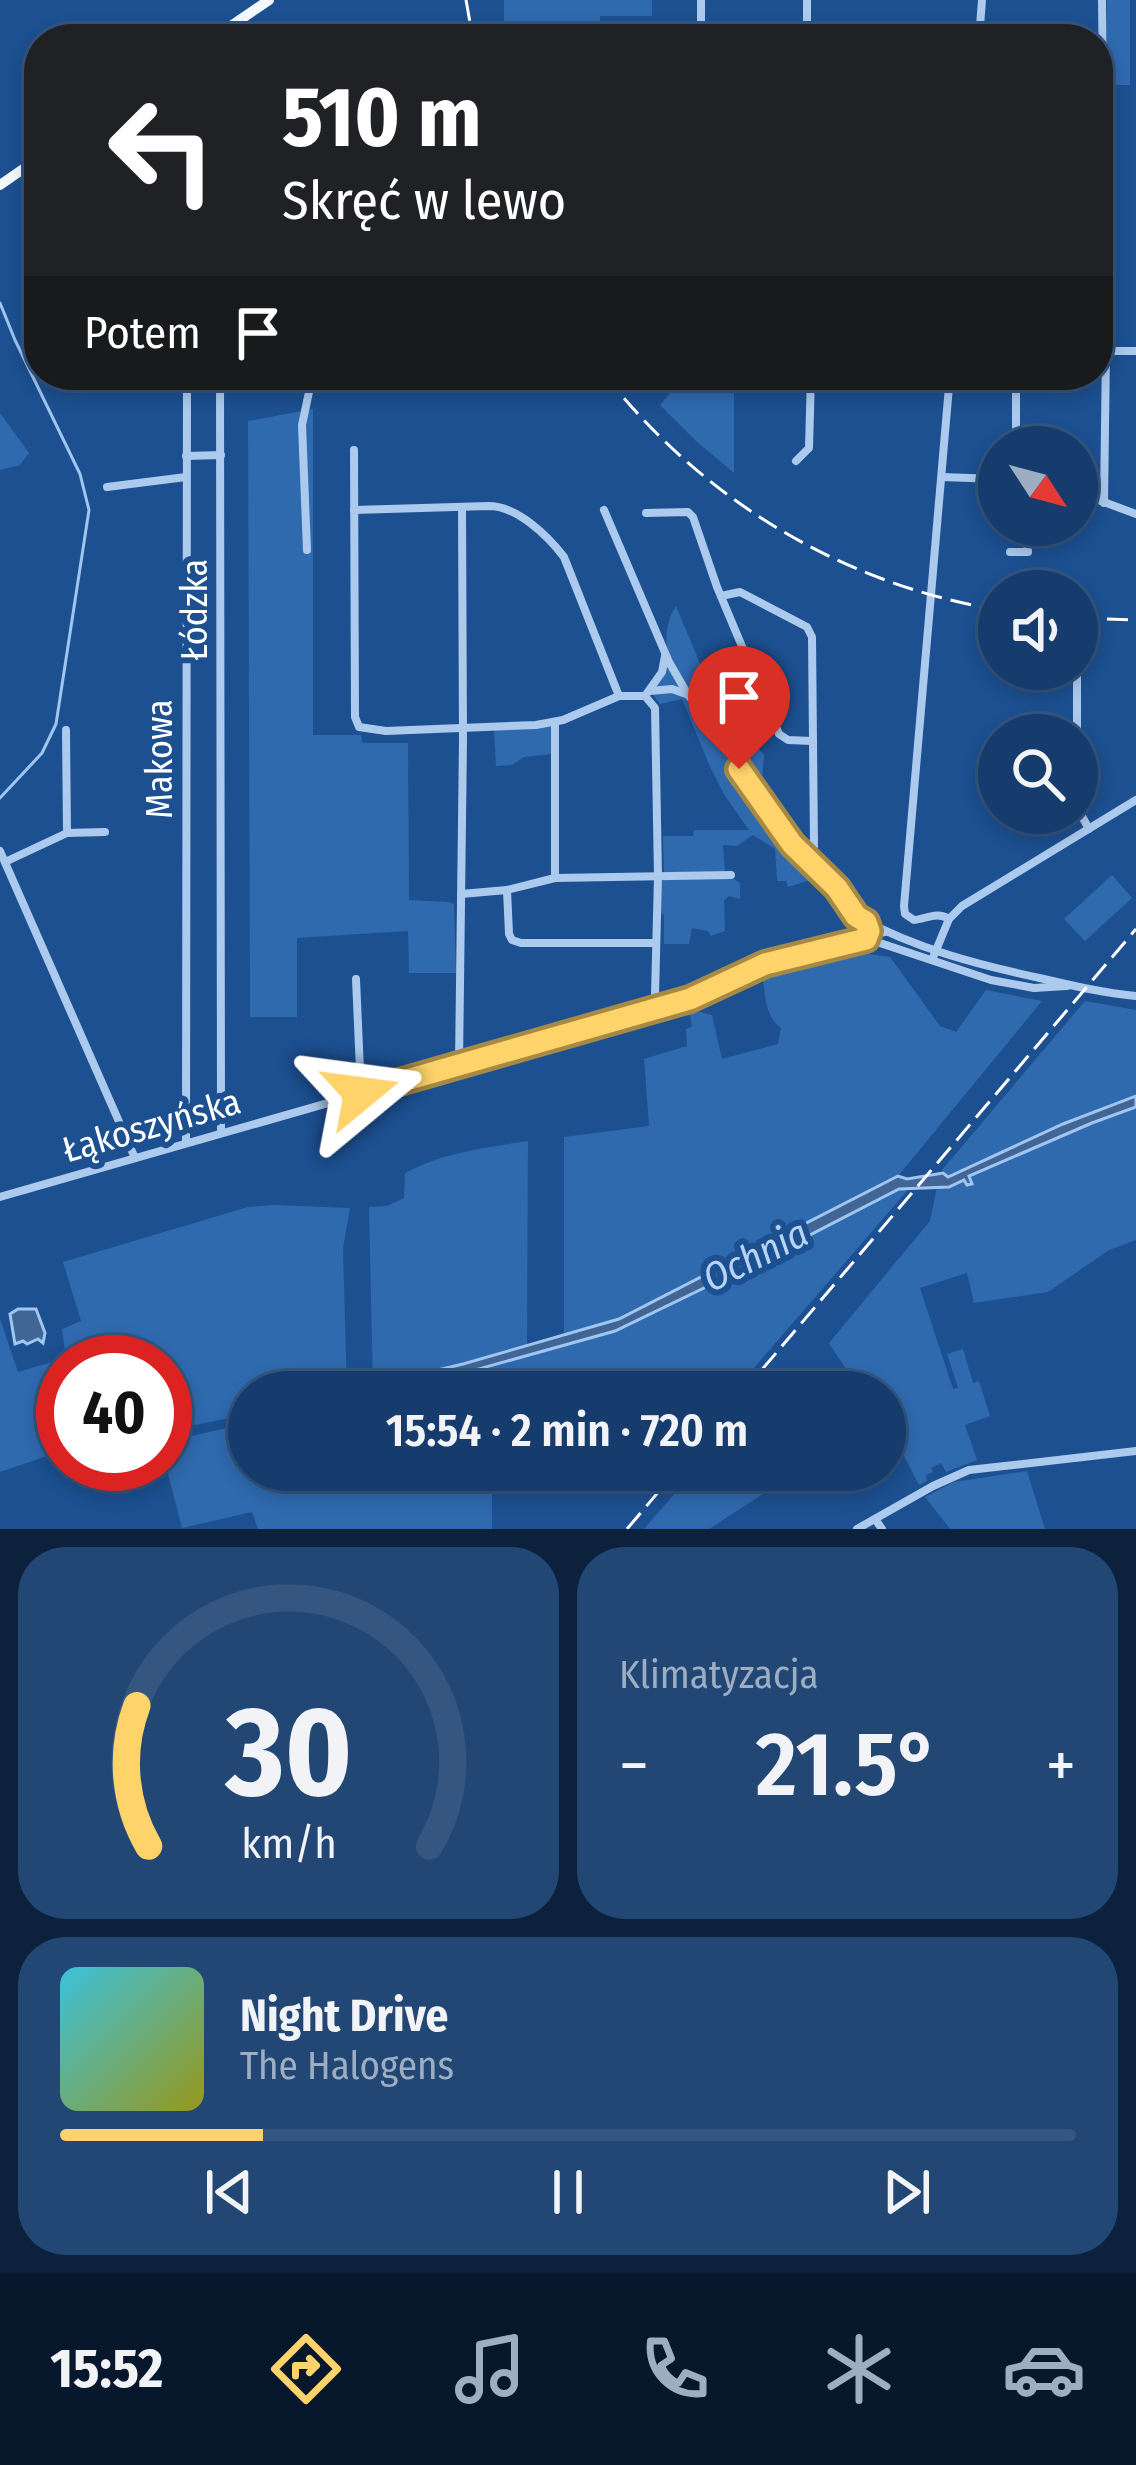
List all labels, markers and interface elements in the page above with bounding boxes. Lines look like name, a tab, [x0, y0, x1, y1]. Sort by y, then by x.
text: 510 m	[282, 67, 482, 168]
icon: left	[84, 72, 240, 228]
text: Skręć w lewo	[282, 169, 566, 233]
icon: arrive	[225, 300, 291, 366]
text: Potem	[84, 306, 201, 360]
north arrow	[978, 426, 1098, 546]
map controls	[978, 426, 1098, 834]
street label: Łódzka	[173, 559, 217, 661]
button: sound	[978, 570, 1098, 690]
pin	[688, 646, 790, 769]
icon: arrive	[706, 664, 772, 730]
street label: Makowa	[138, 699, 182, 819]
button: search	[978, 714, 1098, 834]
position arrow	[298, 1030, 424, 1156]
street label: Łąkoszyńska	[57, 1080, 245, 1172]
water label: Ochnia	[695, 1210, 816, 1302]
speed limit sign: 40	[36, 1335, 192, 1491]
text: 15:54 · 2 min · 720 m	[386, 1404, 748, 1458]
text: Klimatyzacja	[619, 1652, 819, 1698]
text: 30	[224, 1678, 352, 1828]
text: 21.5°	[756, 1711, 939, 1819]
text: −	[619, 1726, 649, 1805]
text: +	[1046, 1726, 1076, 1805]
text: km/h	[241, 1818, 336, 1869]
text: Night Drive	[240, 1989, 448, 2043]
text: The Halogens	[240, 2043, 454, 2089]
icon: previous	[196, 2159, 262, 2225]
icon: pause	[535, 2159, 601, 2225]
icon: next	[874, 2159, 940, 2225]
icon: directions	[264, 2327, 348, 2411]
icon: music	[448, 2327, 532, 2411]
icon: phone	[633, 2327, 717, 2411]
icon: climate	[817, 2327, 901, 2411]
icon: car	[1002, 2327, 1086, 2411]
text: 15:52	[50, 2337, 163, 2401]

